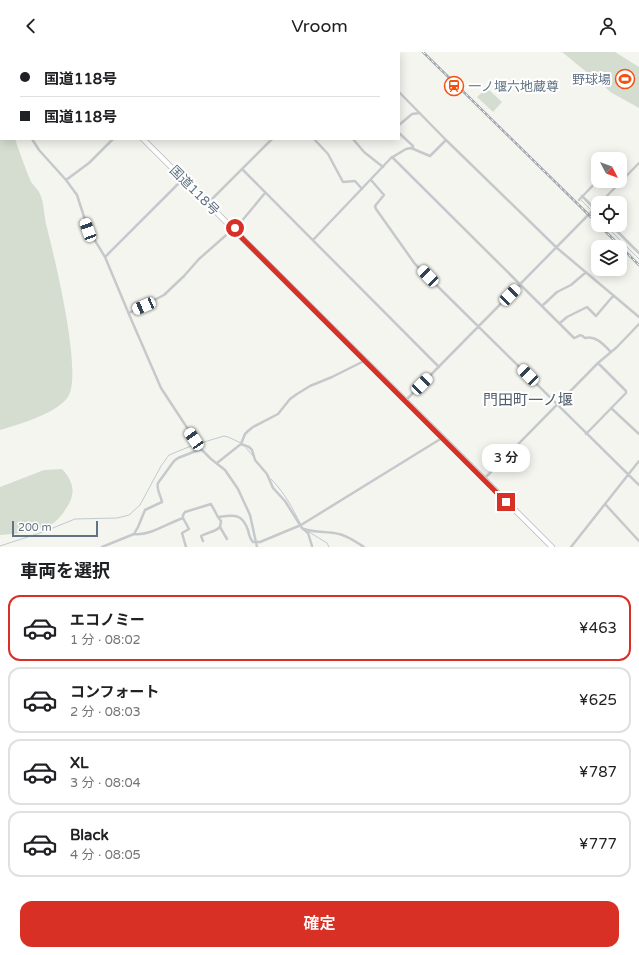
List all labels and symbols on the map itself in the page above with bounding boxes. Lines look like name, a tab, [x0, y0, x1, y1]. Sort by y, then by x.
sports icon: 野球場	[614, 68, 636, 90]
place label: 野球場	[572, 72, 611, 88]
station icon: 一ノ堰六地蔵尊	[443, 75, 465, 97]
place label: 一ノ堰六地蔵尊	[468, 79, 559, 95]
north arrow	[591, 152, 627, 188]
street label: 国道118号	[166, 163, 222, 219]
car	[78, 217, 98, 243]
route start	[226, 219, 244, 237]
car	[415, 263, 441, 289]
car	[497, 282, 523, 308]
car	[131, 296, 157, 316]
car	[515, 362, 541, 388]
car	[409, 371, 435, 397]
district label: 門田町一ノ堰	[483, 391, 573, 409]
car	[182, 426, 206, 452]
callout: 3 分	[482, 444, 530, 472]
route end	[497, 493, 515, 511]
scale bar	[12, 519, 98, 538]

